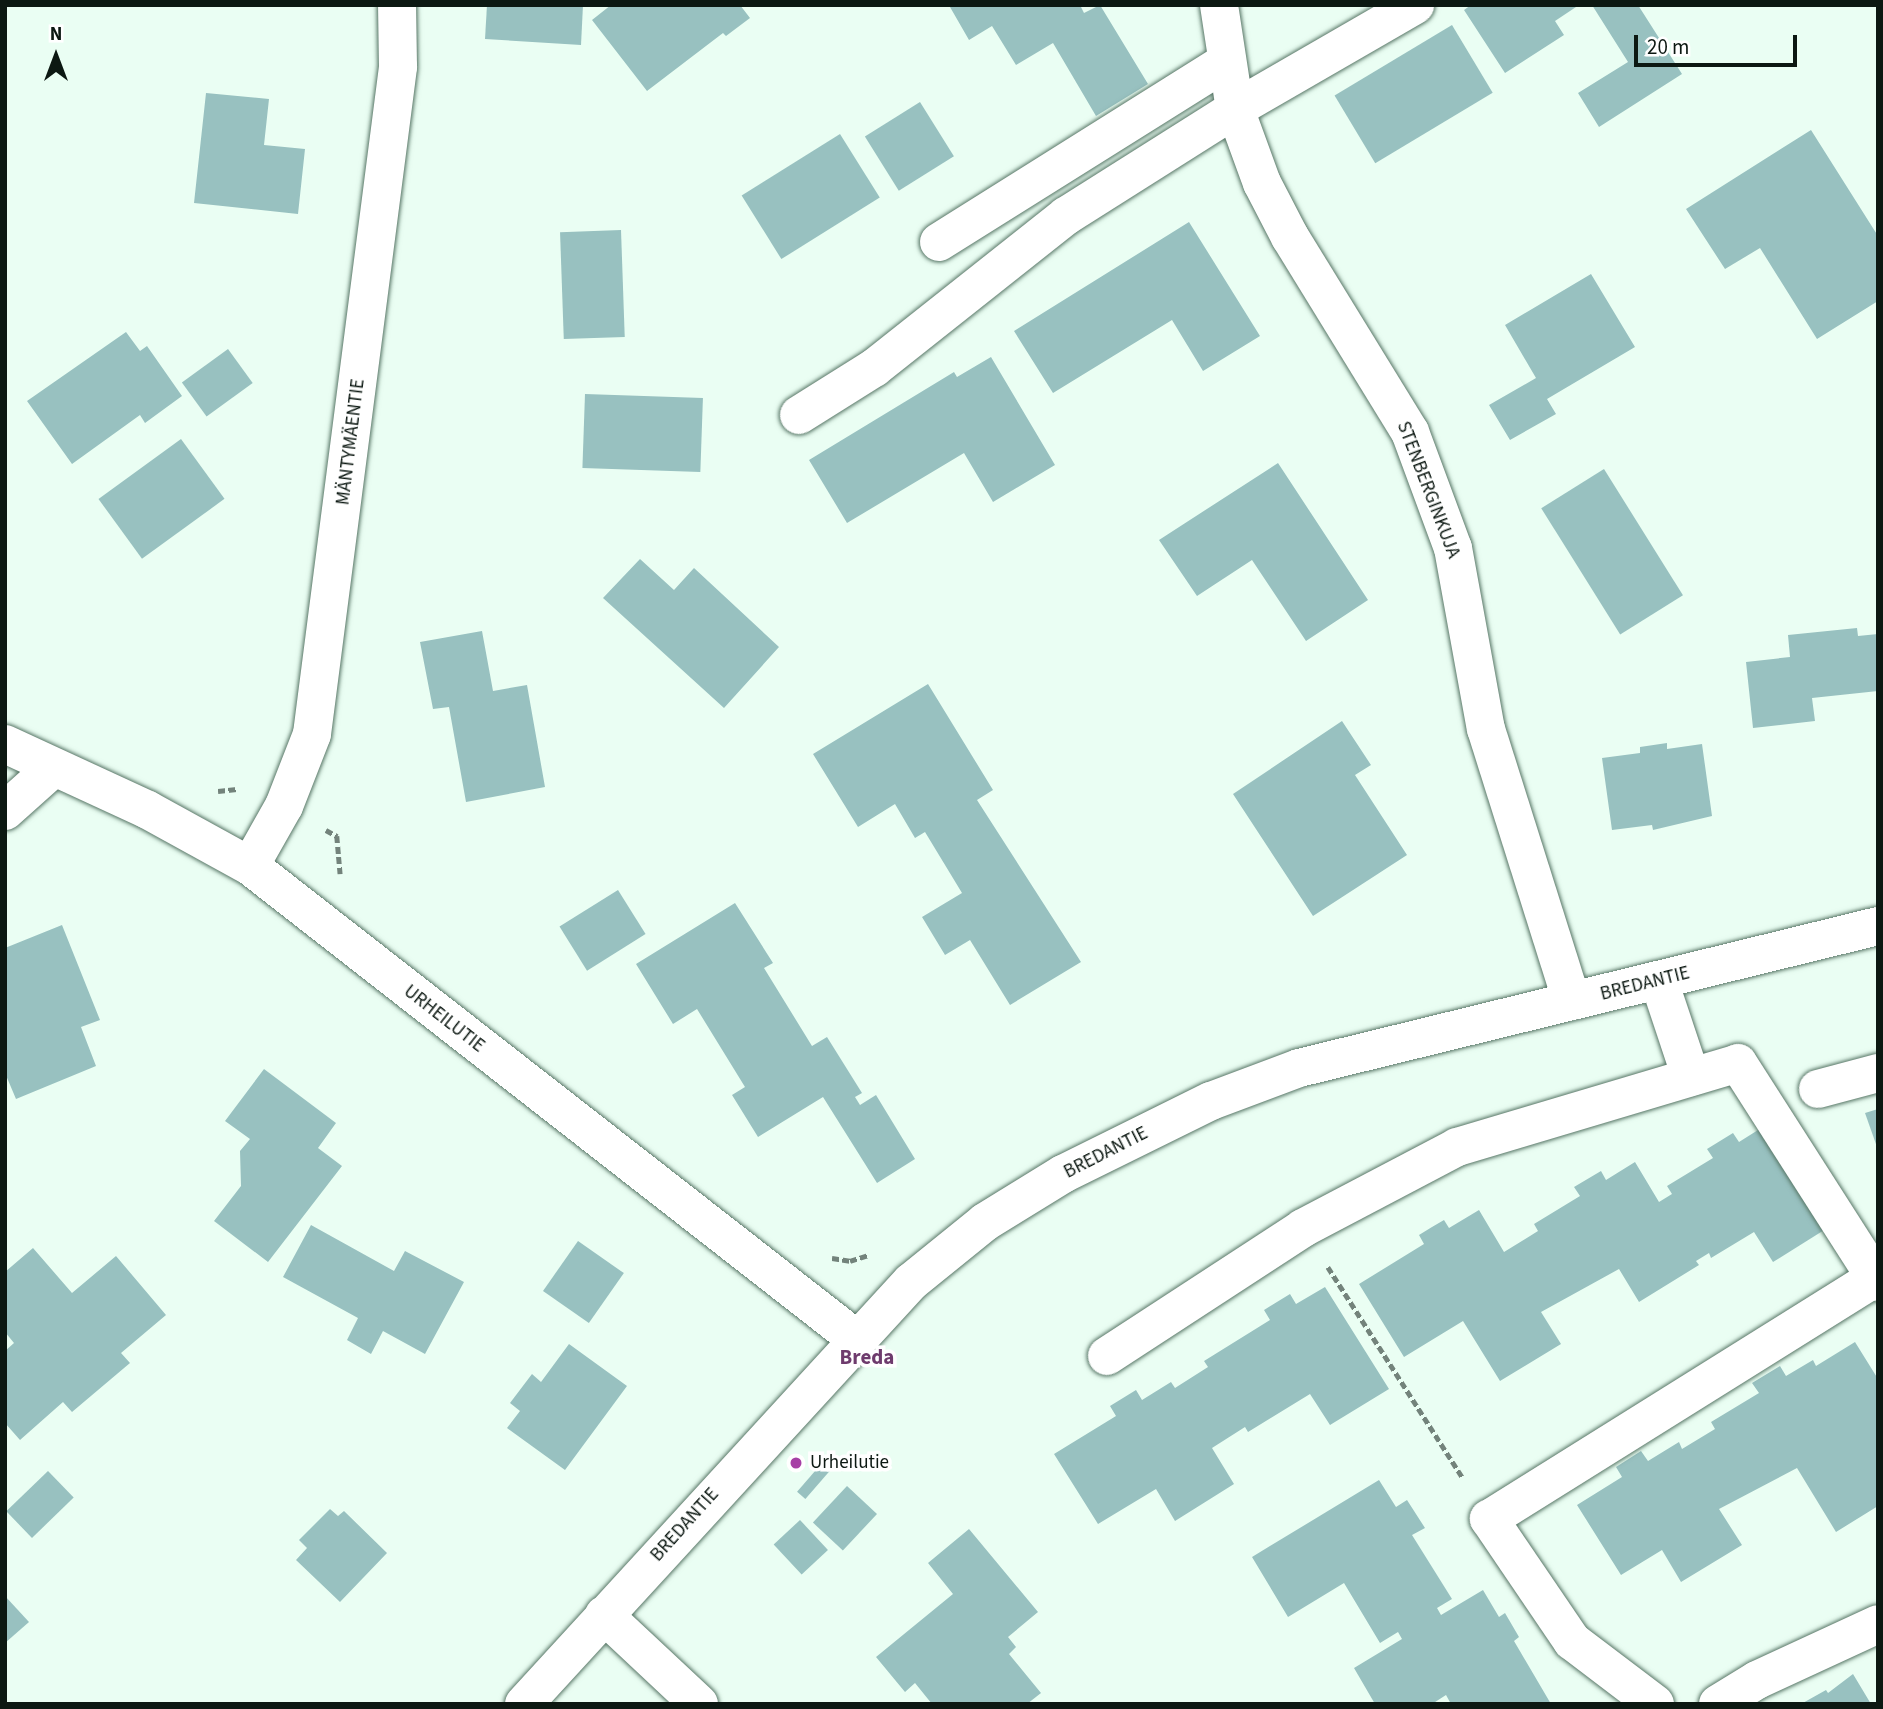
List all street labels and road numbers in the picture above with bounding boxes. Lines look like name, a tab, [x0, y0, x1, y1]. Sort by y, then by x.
street label: MÄNTYMÄENTIE	[332, 378, 370, 506]
street label: STENBERGINKUJA	[1391, 418, 1465, 562]
street label: BREDANTIE	[1598, 962, 1692, 1006]
street label: URHEILUTIE	[399, 980, 489, 1058]
street label: BREDANTIE	[1060, 1122, 1152, 1184]
street label: BREDANTIE	[646, 1483, 724, 1567]

